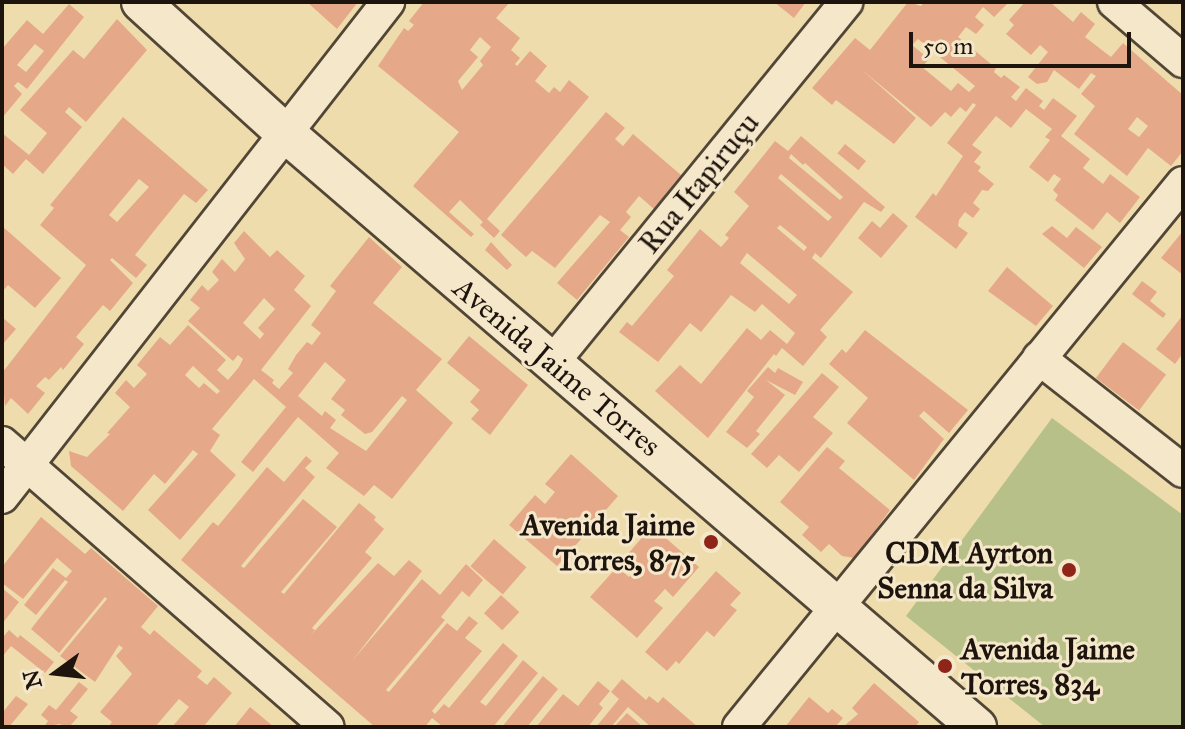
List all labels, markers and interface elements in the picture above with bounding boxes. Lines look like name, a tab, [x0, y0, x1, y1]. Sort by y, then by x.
scale bar	[913, 16, 1135, 66]
text: 50 m	[923, 31, 973, 61]
street label: Rua Itapiruçu	[631, 105, 767, 261]
street label: Avenida Jaime Torres	[446, 270, 668, 464]
place label: Avenida Jaime Torres, 875	[521, 507, 695, 578]
marker: Avenida Jaime Torres, 875	[702, 533, 720, 551]
place label: CDM Ayrton Senna da Silva	[877, 535, 1053, 606]
marker: CDM Ayrton Senna da Silva	[1060, 561, 1078, 579]
place label: Avenida Jaime Torres, 834	[961, 631, 1135, 702]
north arrow	[16, 633, 96, 713]
marker: Avenida Jaime Torres, 834	[936, 657, 954, 675]
text: N	[17, 667, 48, 692]

